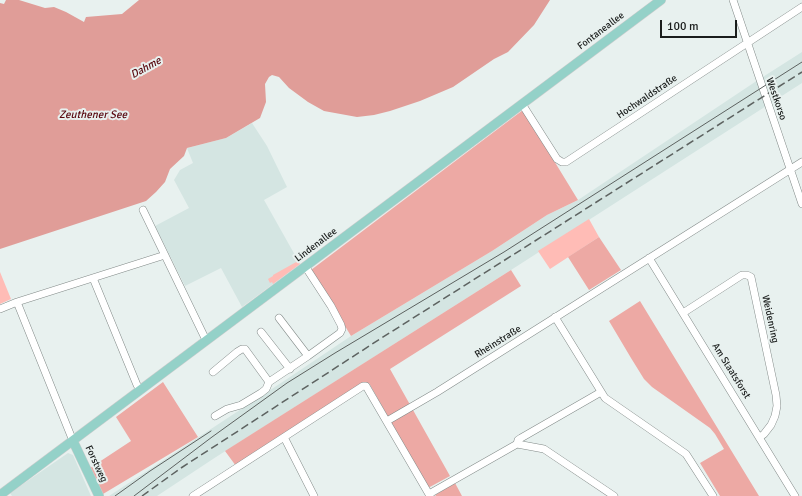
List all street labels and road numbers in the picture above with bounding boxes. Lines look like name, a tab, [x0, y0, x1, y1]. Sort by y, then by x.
street label: Fontaneallee	[575, 10, 627, 52]
street label: Hochwaldstraße	[615, 72, 679, 122]
street label: Westkorso	[763, 76, 789, 122]
street label: Lindenallee	[293, 225, 339, 265]
street label: Weidenring	[759, 294, 781, 344]
street label: Rheinstraße	[473, 323, 523, 361]
street label: Am Staatsforst	[709, 341, 753, 401]
street label: Forstweg	[82, 444, 110, 484]

